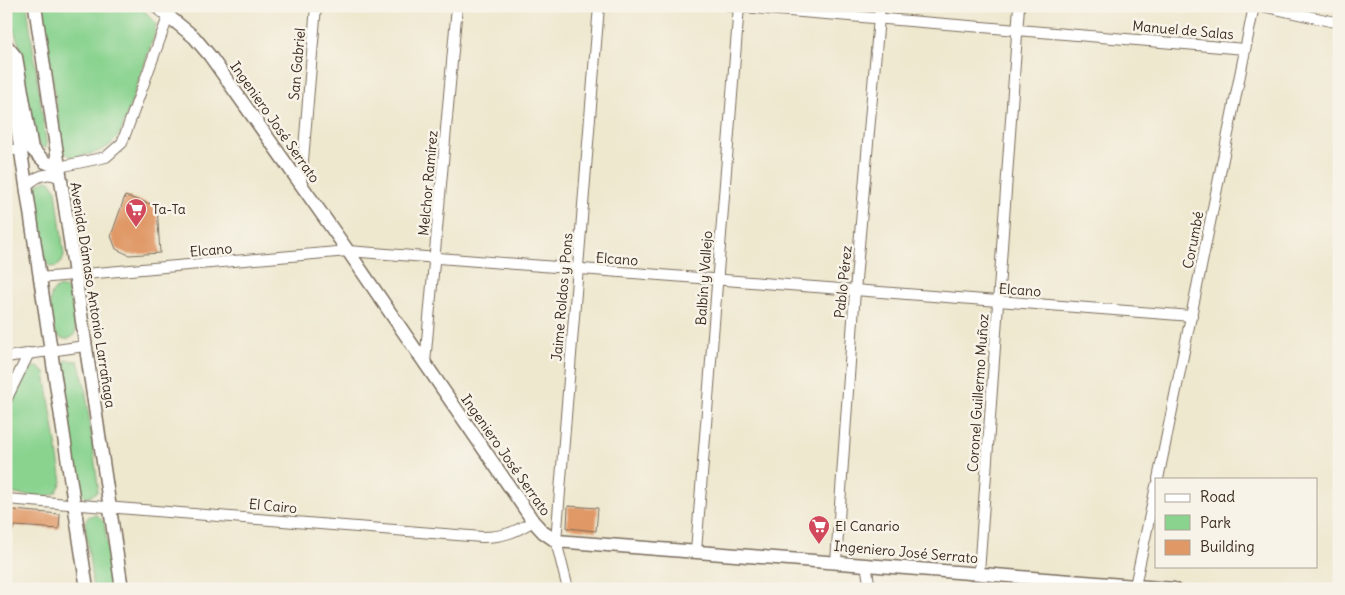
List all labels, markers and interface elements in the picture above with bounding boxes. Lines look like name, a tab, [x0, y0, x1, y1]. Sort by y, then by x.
street label: Manuel de Salas	[1132, 17, 1234, 43]
street label: San Gabriel	[285, 27, 309, 101]
street label: Ingeniero José Serrato	[226, 58, 324, 186]
street label: Melchor Ramírez	[414, 129, 442, 236]
street label: Avenida Dámaso Antonio Larrañaga	[66, 181, 120, 409]
supermarket icon: Ta-Ta	[124, 197, 148, 228]
place label: Ta-Ta	[152, 200, 186, 218]
street label: Corumbé	[1179, 210, 1207, 270]
street label: Balbín y Vallejo	[692, 230, 716, 326]
street label: Jaime Roldos y Pons	[547, 232, 577, 362]
street label: Elcano	[189, 239, 233, 261]
street label: Pablo Pérez	[830, 244, 856, 319]
street label: Elcano	[595, 249, 639, 269]
street label: Elcano	[998, 280, 1042, 300]
street label: Coronel Guillermo Muñoz	[963, 313, 993, 473]
street label: Ingeniero José Serrato	[457, 391, 555, 519]
legend	[1155, 478, 1318, 568]
text: Road	[1200, 487, 1235, 506]
street label: El Cairo	[248, 495, 298, 517]
text: Park	[1200, 513, 1231, 532]
supermarket icon: El Canario	[807, 514, 831, 545]
place label: El Canario	[835, 517, 900, 535]
street label: Ingeniero José Serrato	[833, 537, 979, 567]
text: Building	[1200, 537, 1255, 556]

